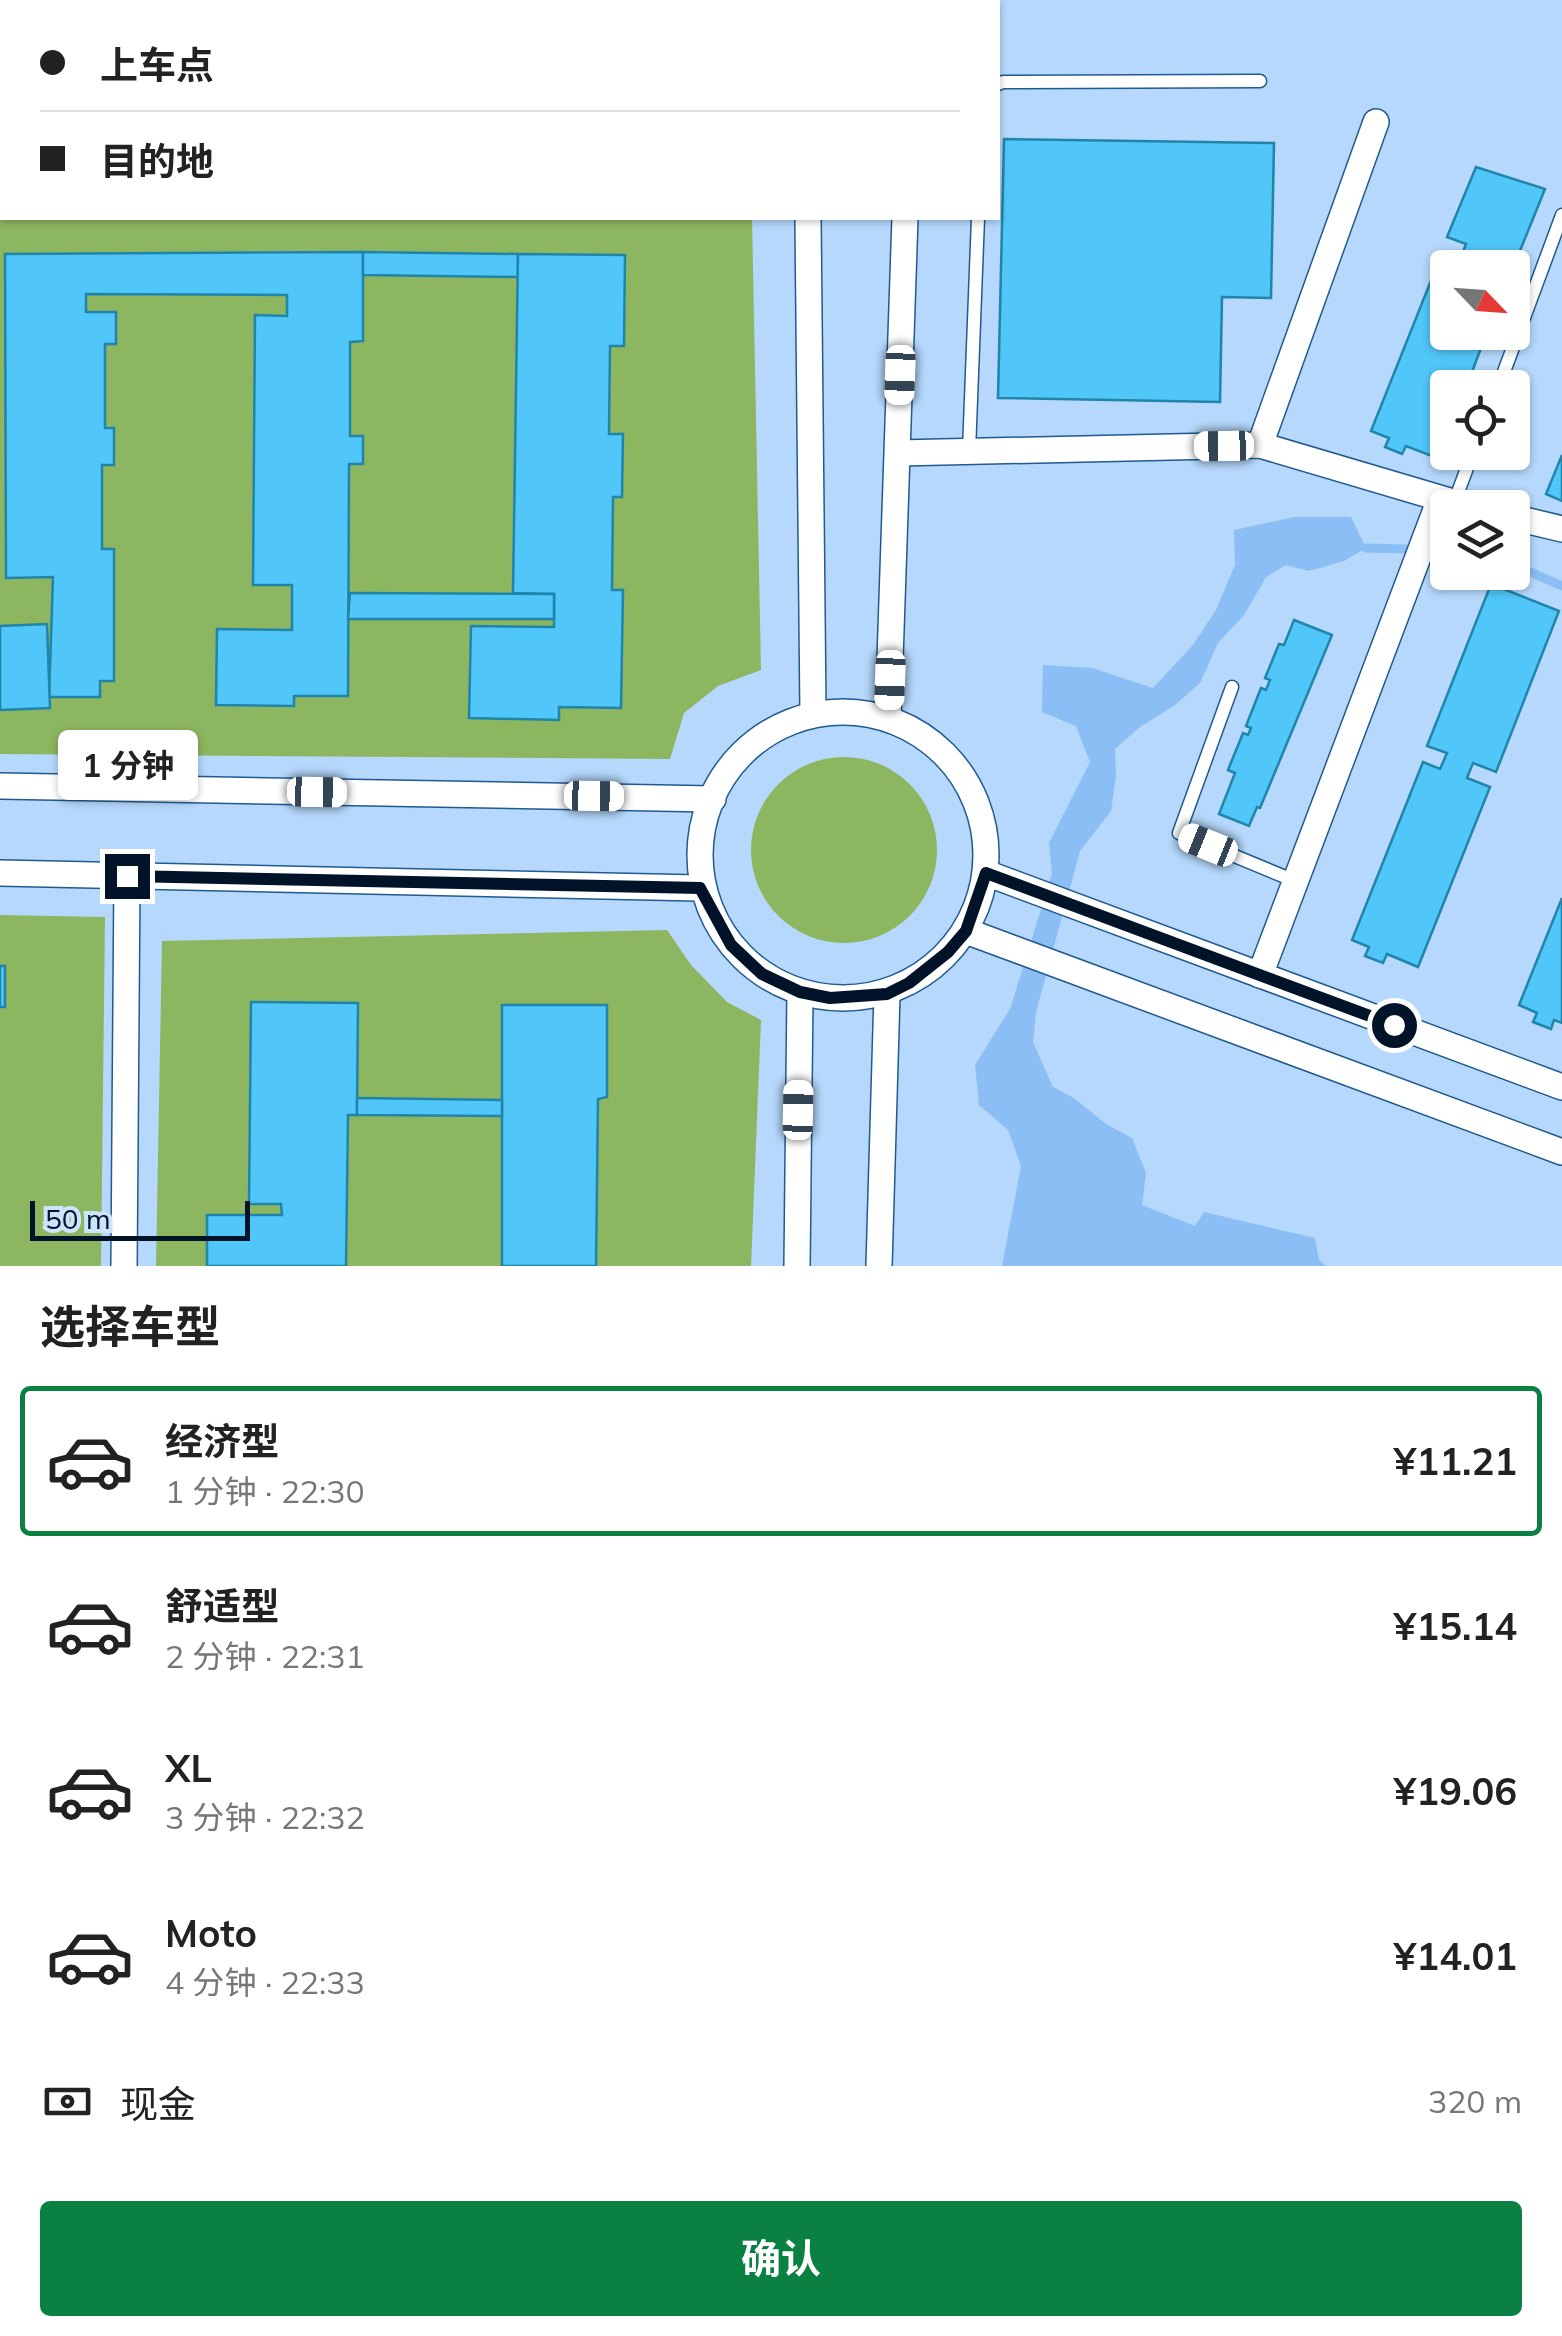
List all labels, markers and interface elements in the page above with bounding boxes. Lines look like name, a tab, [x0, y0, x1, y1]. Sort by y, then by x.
text: 上车点	[100, 41, 214, 89]
text: 目的地	[100, 137, 214, 185]
north arrow	[1430, 250, 1530, 350]
map controls	[1430, 250, 1530, 590]
car	[884, 344, 916, 406]
button: locate	[1430, 370, 1530, 470]
car	[1194, 430, 1254, 462]
button: layers	[1430, 490, 1530, 590]
car	[874, 649, 906, 711]
callout: 1 分钟	[57, 731, 197, 801]
text: 1 分钟	[82, 745, 174, 785]
car	[287, 776, 347, 808]
car	[564, 780, 624, 812]
car	[1175, 820, 1241, 870]
route end	[105, 854, 150, 899]
route start	[1372, 1003, 1417, 1048]
car	[782, 1080, 814, 1140]
scale bar	[30, 1196, 250, 1240]
text: 50 m	[45, 1201, 111, 1236]
text: 选择车型	[40, 1298, 220, 1354]
icon: car	[45, 1416, 135, 1506]
text: 经济型	[165, 1417, 279, 1465]
text: ¥11.21	[1394, 1437, 1517, 1485]
text: 1 分钟 · 22:30	[165, 1471, 365, 1511]
icon: car	[45, 1581, 135, 1671]
text: 舒适型	[165, 1582, 279, 1630]
text: ¥15.14	[1394, 1602, 1517, 1650]
text: 2 分钟 · 22:31	[165, 1636, 365, 1676]
text: XL	[165, 1744, 212, 1792]
icon: car	[45, 1746, 135, 1836]
text: ¥19.06	[1394, 1767, 1517, 1815]
text: 3 分钟 · 22:32	[165, 1797, 365, 1837]
text: Moto	[165, 1909, 257, 1957]
icon: car	[45, 1911, 135, 2001]
text: ¥14.01	[1394, 1932, 1517, 1980]
text: 4 分钟 · 22:33	[165, 1962, 365, 2002]
icon: cash	[40, 2074, 95, 2129]
text: 现金	[120, 2080, 196, 2128]
text: 320 m	[1428, 2081, 1522, 2121]
button: 确认	[40, 2201, 1522, 2316]

